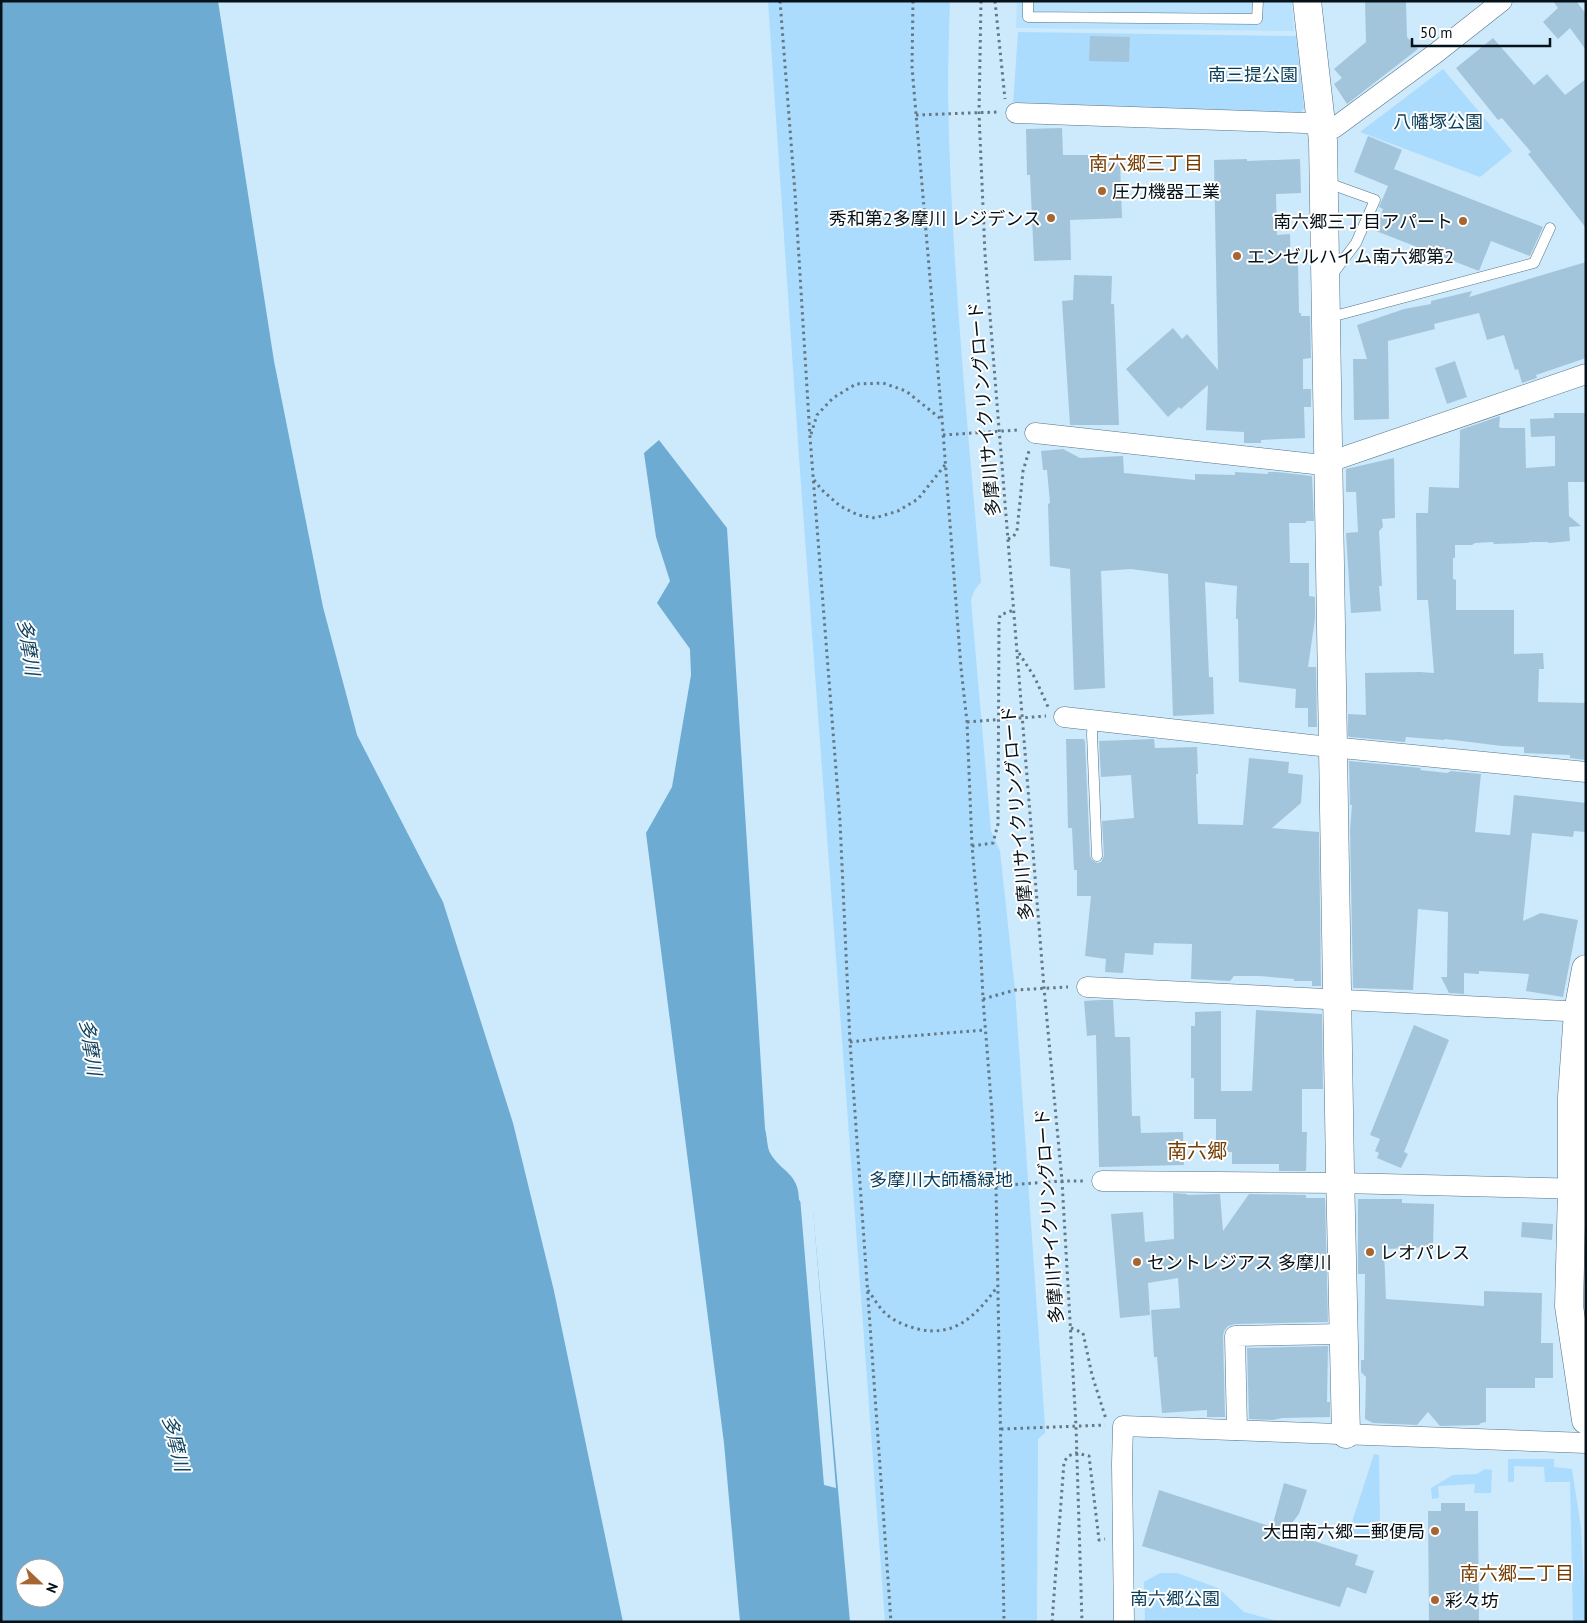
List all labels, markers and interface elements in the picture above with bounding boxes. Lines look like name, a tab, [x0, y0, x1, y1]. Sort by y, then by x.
scale bar	[1412, 15, 1550, 47]
text: 50 m	[1420, 23, 1453, 42]
park label: 南三提公園	[1208, 63, 1298, 86]
park label: 八幡塚公園	[1393, 110, 1483, 133]
district label: 南六郷三丁目	[1089, 151, 1203, 175]
place label: 圧力機器工業	[1112, 180, 1220, 203]
marker: 圧力機器工業	[1096, 185, 1108, 197]
place label: 秀和第2多摩川 レジデンス	[829, 207, 1041, 230]
place label: 南六郷三丁目アパート	[1273, 210, 1453, 233]
marker: 秀和第2多摩川 レジデンス	[1045, 212, 1057, 224]
marker: 南六郷三丁目アパート	[1457, 215, 1469, 227]
place label: エンゼルハイム南六郷第2	[1247, 245, 1454, 268]
marker: エンゼルハイム南六郷第2	[1231, 250, 1243, 262]
street label: 多摩川サイクリングロード	[963, 301, 1005, 517]
water label: 多摩川	[13, 617, 46, 679]
street label: 多摩川サイクリングロード	[996, 705, 1038, 921]
water label: 多摩川	[75, 1017, 108, 1079]
street label: 多摩川サイクリングロード	[1030, 1108, 1068, 1324]
district label: 南六郷	[1167, 1138, 1227, 1164]
park label: 多摩川大師橋緑地	[869, 1168, 1013, 1191]
place label: レオパレス	[1380, 1241, 1470, 1264]
marker: レオパレス	[1364, 1246, 1376, 1258]
place label: セントレジアス 多摩川	[1147, 1251, 1332, 1274]
marker: セントレジアス 多摩川	[1131, 1256, 1143, 1268]
water label: 多摩川	[157, 1412, 195, 1475]
place label: 大田南六郷二郵便局	[1263, 1520, 1425, 1543]
marker: 大田南六郷二郵便局	[1429, 1525, 1441, 1537]
north arrow	[15, 1558, 65, 1608]
district label: 南六郷二丁目	[1460, 1561, 1574, 1585]
text: N	[42, 1580, 62, 1596]
park label: 南六郷公園	[1130, 1587, 1220, 1610]
place label: 彩々坊	[1445, 1589, 1499, 1612]
marker: 彩々坊	[1429, 1594, 1441, 1606]

